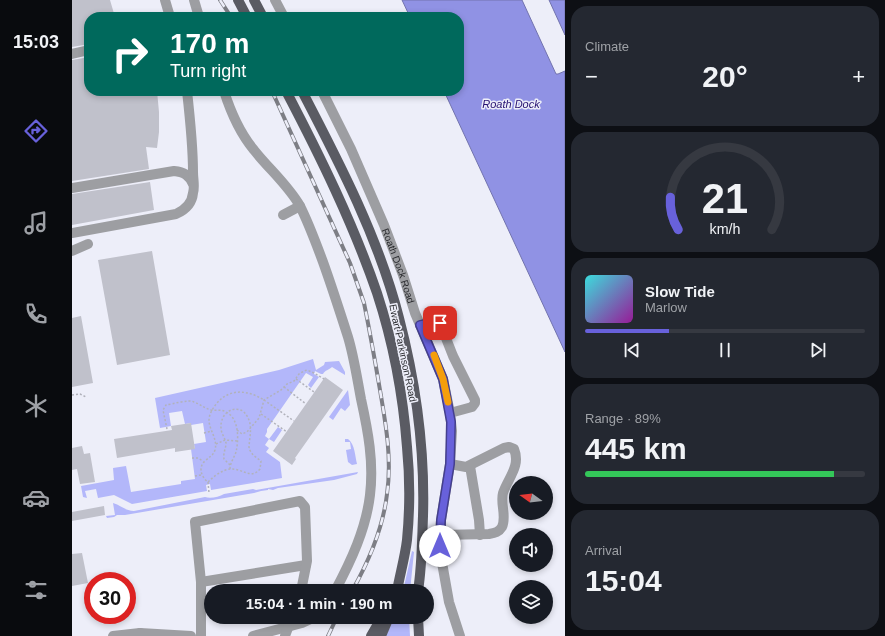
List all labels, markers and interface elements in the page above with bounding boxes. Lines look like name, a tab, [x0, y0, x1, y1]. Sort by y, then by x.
icon: right	[104, 28, 156, 80]
text: 170 m	[170, 28, 249, 59]
text: 15:03	[13, 32, 59, 52]
text: Climate	[585, 39, 629, 54]
text: 20°	[702, 60, 748, 93]
text: Turn right	[170, 61, 246, 81]
text: −	[585, 64, 598, 89]
text: +	[852, 64, 865, 89]
water label: Roath Dock	[482, 98, 540, 110]
icon: directions	[22, 117, 50, 145]
text: 21	[702, 175, 748, 222]
icon: music	[22, 209, 50, 237]
text: km/h	[710, 221, 741, 237]
street label: Roath Dock Road	[380, 227, 417, 305]
text: Slow Tide	[645, 283, 715, 300]
icon: phone	[22, 300, 50, 328]
text: Marlow	[645, 300, 687, 315]
street label: Ewart Parkinson Road	[387, 303, 419, 403]
pin	[423, 306, 457, 340]
icon: arrive	[429, 312, 451, 334]
icon: previous	[621, 339, 643, 361]
icon: pause	[714, 339, 736, 361]
icon: next	[807, 339, 829, 361]
icon: climate	[22, 392, 50, 420]
text: Range · 89%	[585, 411, 661, 426]
text: 445 km	[585, 432, 687, 465]
north arrow	[509, 476, 553, 520]
map controls	[509, 476, 553, 624]
icon: car	[22, 484, 50, 512]
position arrow	[419, 525, 461, 567]
button: sound	[509, 528, 553, 572]
text: Arrival	[585, 543, 622, 558]
text: 15:04	[585, 564, 662, 597]
speed limit sign: 30	[84, 572, 136, 624]
icon: filters	[22, 576, 50, 604]
button: layers	[509, 580, 553, 624]
text: 15:04 · 1 min · 190 m	[246, 595, 392, 612]

